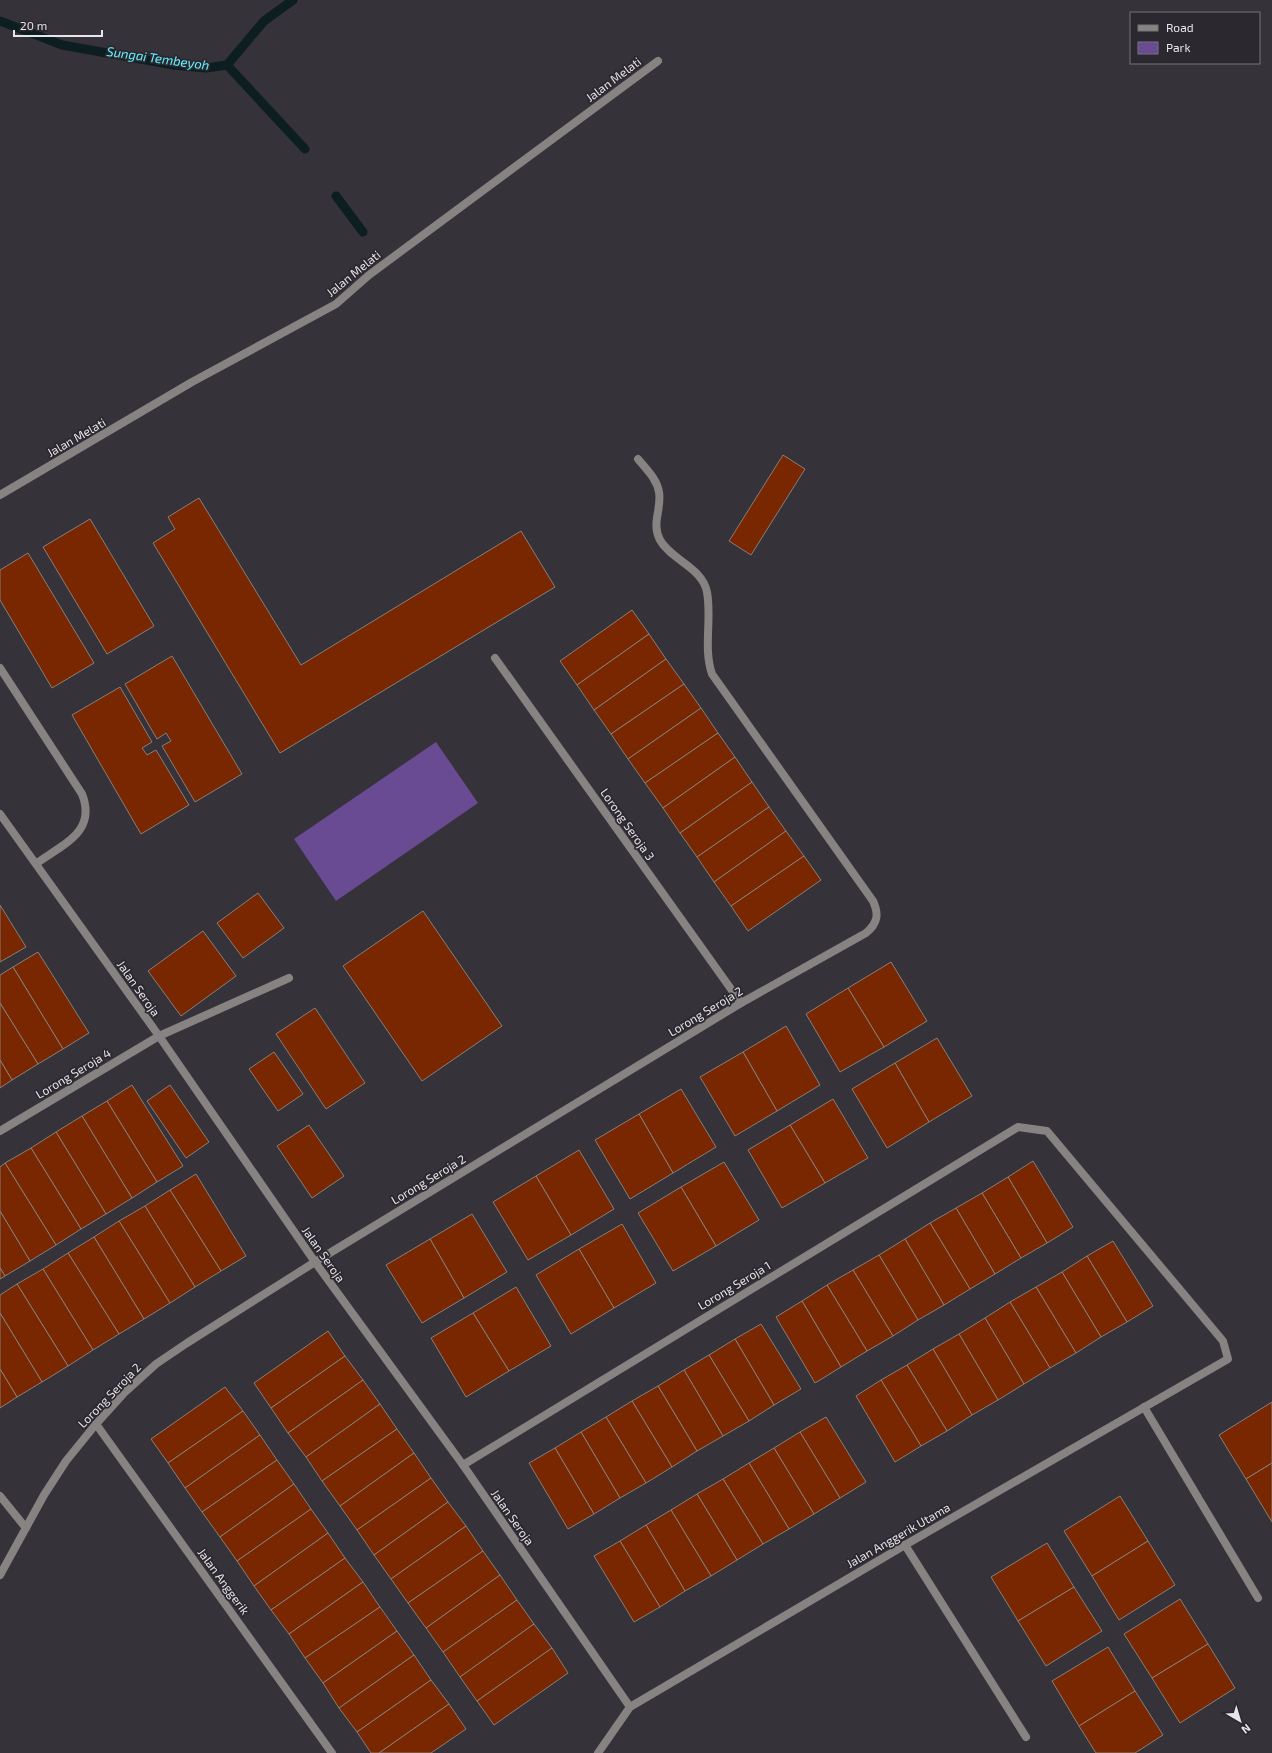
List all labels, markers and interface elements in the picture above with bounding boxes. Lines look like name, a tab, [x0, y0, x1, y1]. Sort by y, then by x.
scale bar	[14, 12, 102, 38]
legend	[1130, 12, 1260, 64]
text: 20 m	[20, 18, 47, 32]
text: Road	[1166, 20, 1194, 34]
text: Park	[1166, 40, 1191, 54]
water label: Sungai Tembeyoh	[106, 43, 210, 73]
street label: Jalan Melati	[583, 54, 643, 104]
street label: Jalan Melati	[323, 247, 383, 299]
street label: Jalan Melati	[44, 415, 108, 459]
street label: Lorong Seroja 3	[597, 785, 658, 863]
street label: Jalan Seroja	[114, 957, 163, 1019]
street label: Lorong Seroja 2	[665, 983, 746, 1040]
street label: Lorong Seroja 4	[33, 1045, 114, 1102]
street label: Lorong Seroja 2	[388, 1151, 469, 1208]
street label: Jalan Seroja	[299, 1223, 348, 1285]
street label: Lorong Seroja 1	[695, 1258, 773, 1313]
street label: Lorong Seroja 2	[75, 1360, 144, 1431]
street label: Jalan Seroja	[488, 1486, 537, 1548]
street label: Jalan Anggerik Utama	[844, 1500, 952, 1570]
street label: Jalan Anggerik	[195, 1545, 253, 1617]
north arrow	[1220, 1701, 1260, 1741]
text: N	[1239, 1722, 1254, 1737]

